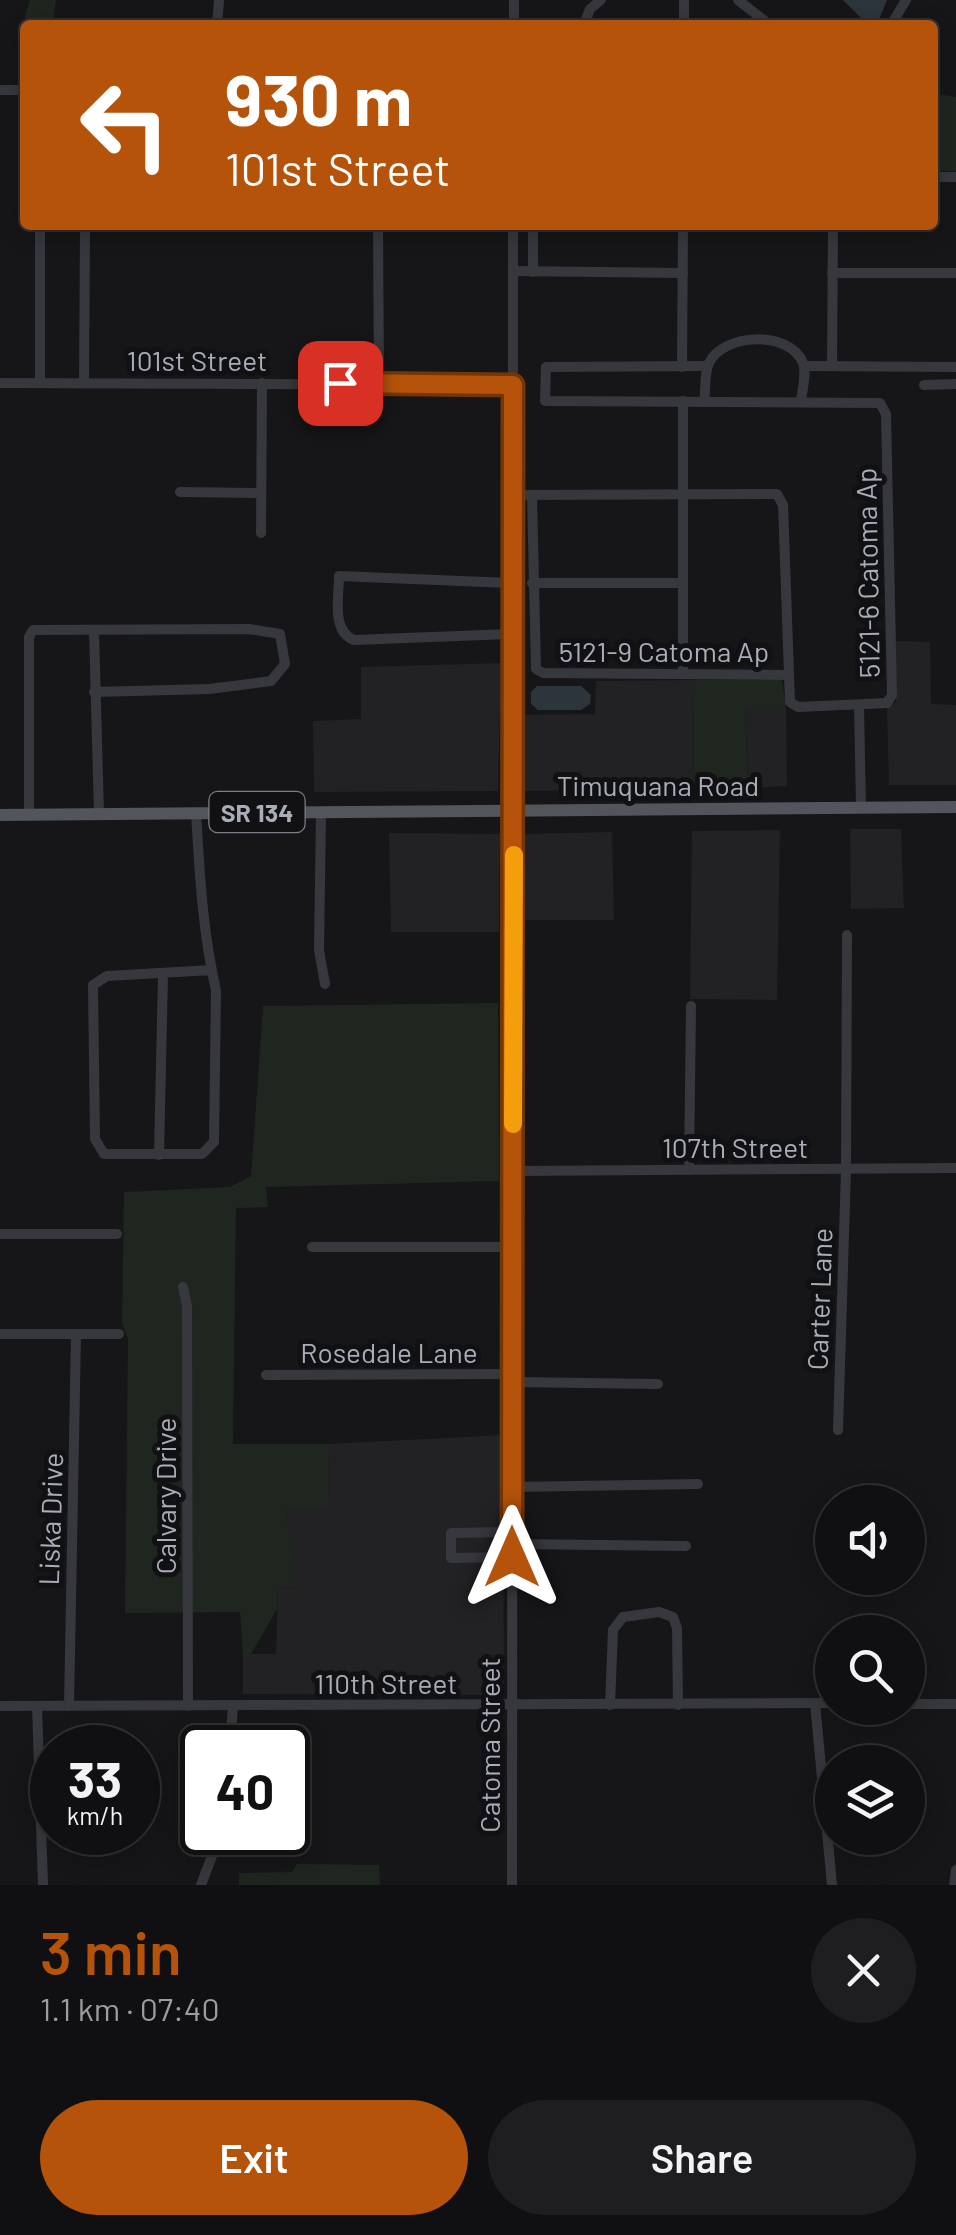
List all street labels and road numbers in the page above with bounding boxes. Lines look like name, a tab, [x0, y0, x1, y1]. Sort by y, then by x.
street label: 101st Street	[127, 343, 267, 377]
street label: 5121-6 Catoma Ap	[848, 468, 886, 678]
street label: 5121-9 Catoma Ap	[559, 634, 769, 668]
street label: Timuquana Road	[557, 768, 759, 802]
road number: SR 134	[210, 792, 304, 832]
street label: 107th Street	[662, 1130, 808, 1164]
street label: Carter Lane	[800, 1227, 838, 1371]
street label: Rosedale Lane	[300, 1335, 478, 1369]
street label: Calvary Drive	[148, 1418, 182, 1574]
street label: Liska Drive	[31, 1452, 69, 1586]
street label: Catoma Street	[472, 1657, 506, 1833]
street label: 110th Street	[315, 1666, 457, 1700]

